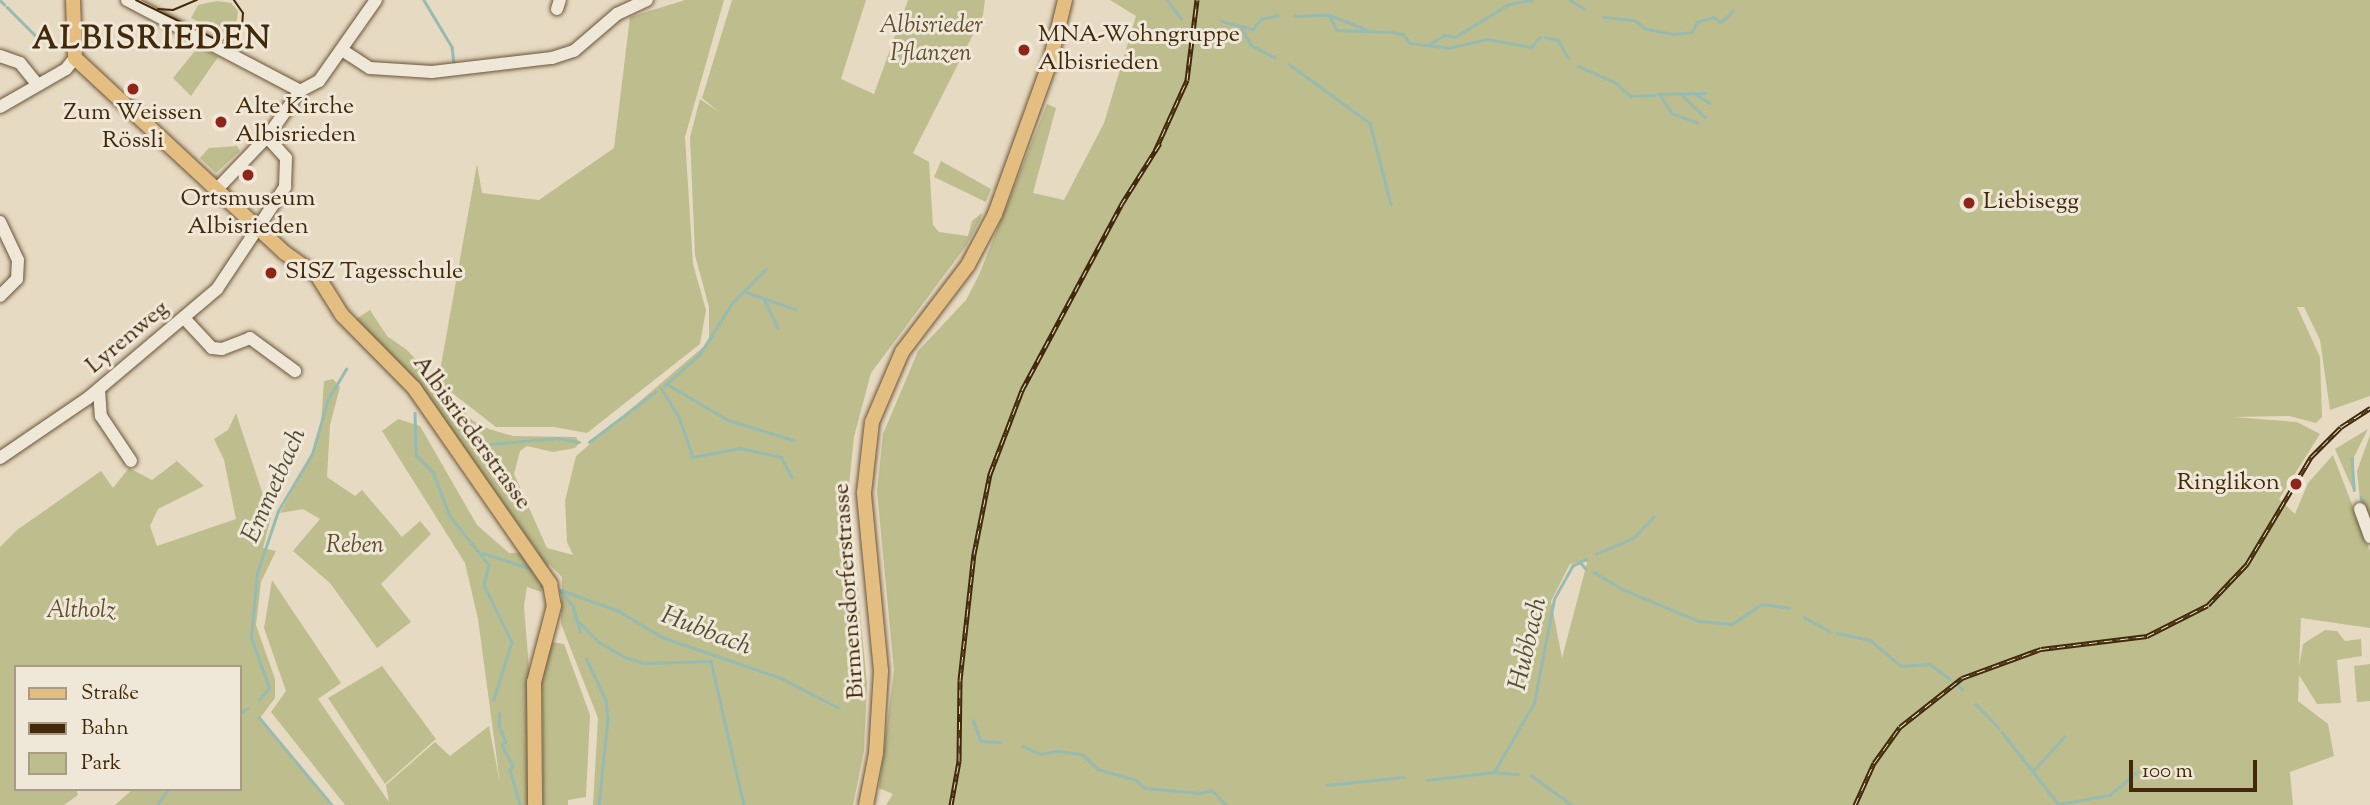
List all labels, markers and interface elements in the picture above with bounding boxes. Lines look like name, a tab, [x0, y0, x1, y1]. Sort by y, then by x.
park label: Albisrieder Pflanzen	[879, 13, 983, 69]
district label: ALBISRIEDEN	[33, 21, 271, 59]
place label: MNA-Wohngruppe Albisrieden	[1038, 22, 1240, 78]
marker: MNA-Wohngruppe Albisrieden	[1016, 42, 1032, 58]
marker: Zum Weissen Rössli	[125, 81, 141, 97]
place label: Alte Kirche Albisrieden	[235, 94, 356, 150]
place label: Zum Weissen Rössli	[64, 100, 202, 156]
marker: Alte Kirche Albisrieden	[213, 114, 229, 130]
marker: Ortsmuseum Albisrieden	[240, 167, 256, 183]
place label: Ortsmuseum Albisrieden	[181, 186, 315, 242]
place label: Liebisegg	[1983, 189, 2079, 217]
marker: Liebisegg	[1961, 195, 1977, 211]
place label: SISZ Tagesschule	[285, 259, 463, 287]
marker: SISZ Tagesschule	[263, 265, 279, 281]
street label: Lyrenweg	[81, 295, 175, 381]
street label: Albisriederstrasse	[405, 350, 537, 516]
water label: Emmetbach	[236, 424, 314, 548]
place label: Ringlikon	[2177, 470, 2280, 498]
marker: Ringlikon	[2286, 474, 2306, 494]
street label: Birmensdorferstrasse	[828, 482, 872, 700]
park label: Reben	[326, 533, 384, 561]
water label: Hubbach	[1503, 595, 1555, 693]
park label: Altholz	[46, 598, 116, 626]
water label: Hubbach	[656, 601, 756, 663]
legend	[14, 665, 242, 791]
text: Straße	[81, 679, 139, 709]
text: Bahn	[81, 714, 129, 744]
scale bar	[2132, 746, 2260, 790]
text: Park	[81, 749, 121, 779]
text: 100 m	[2142, 757, 2193, 787]

